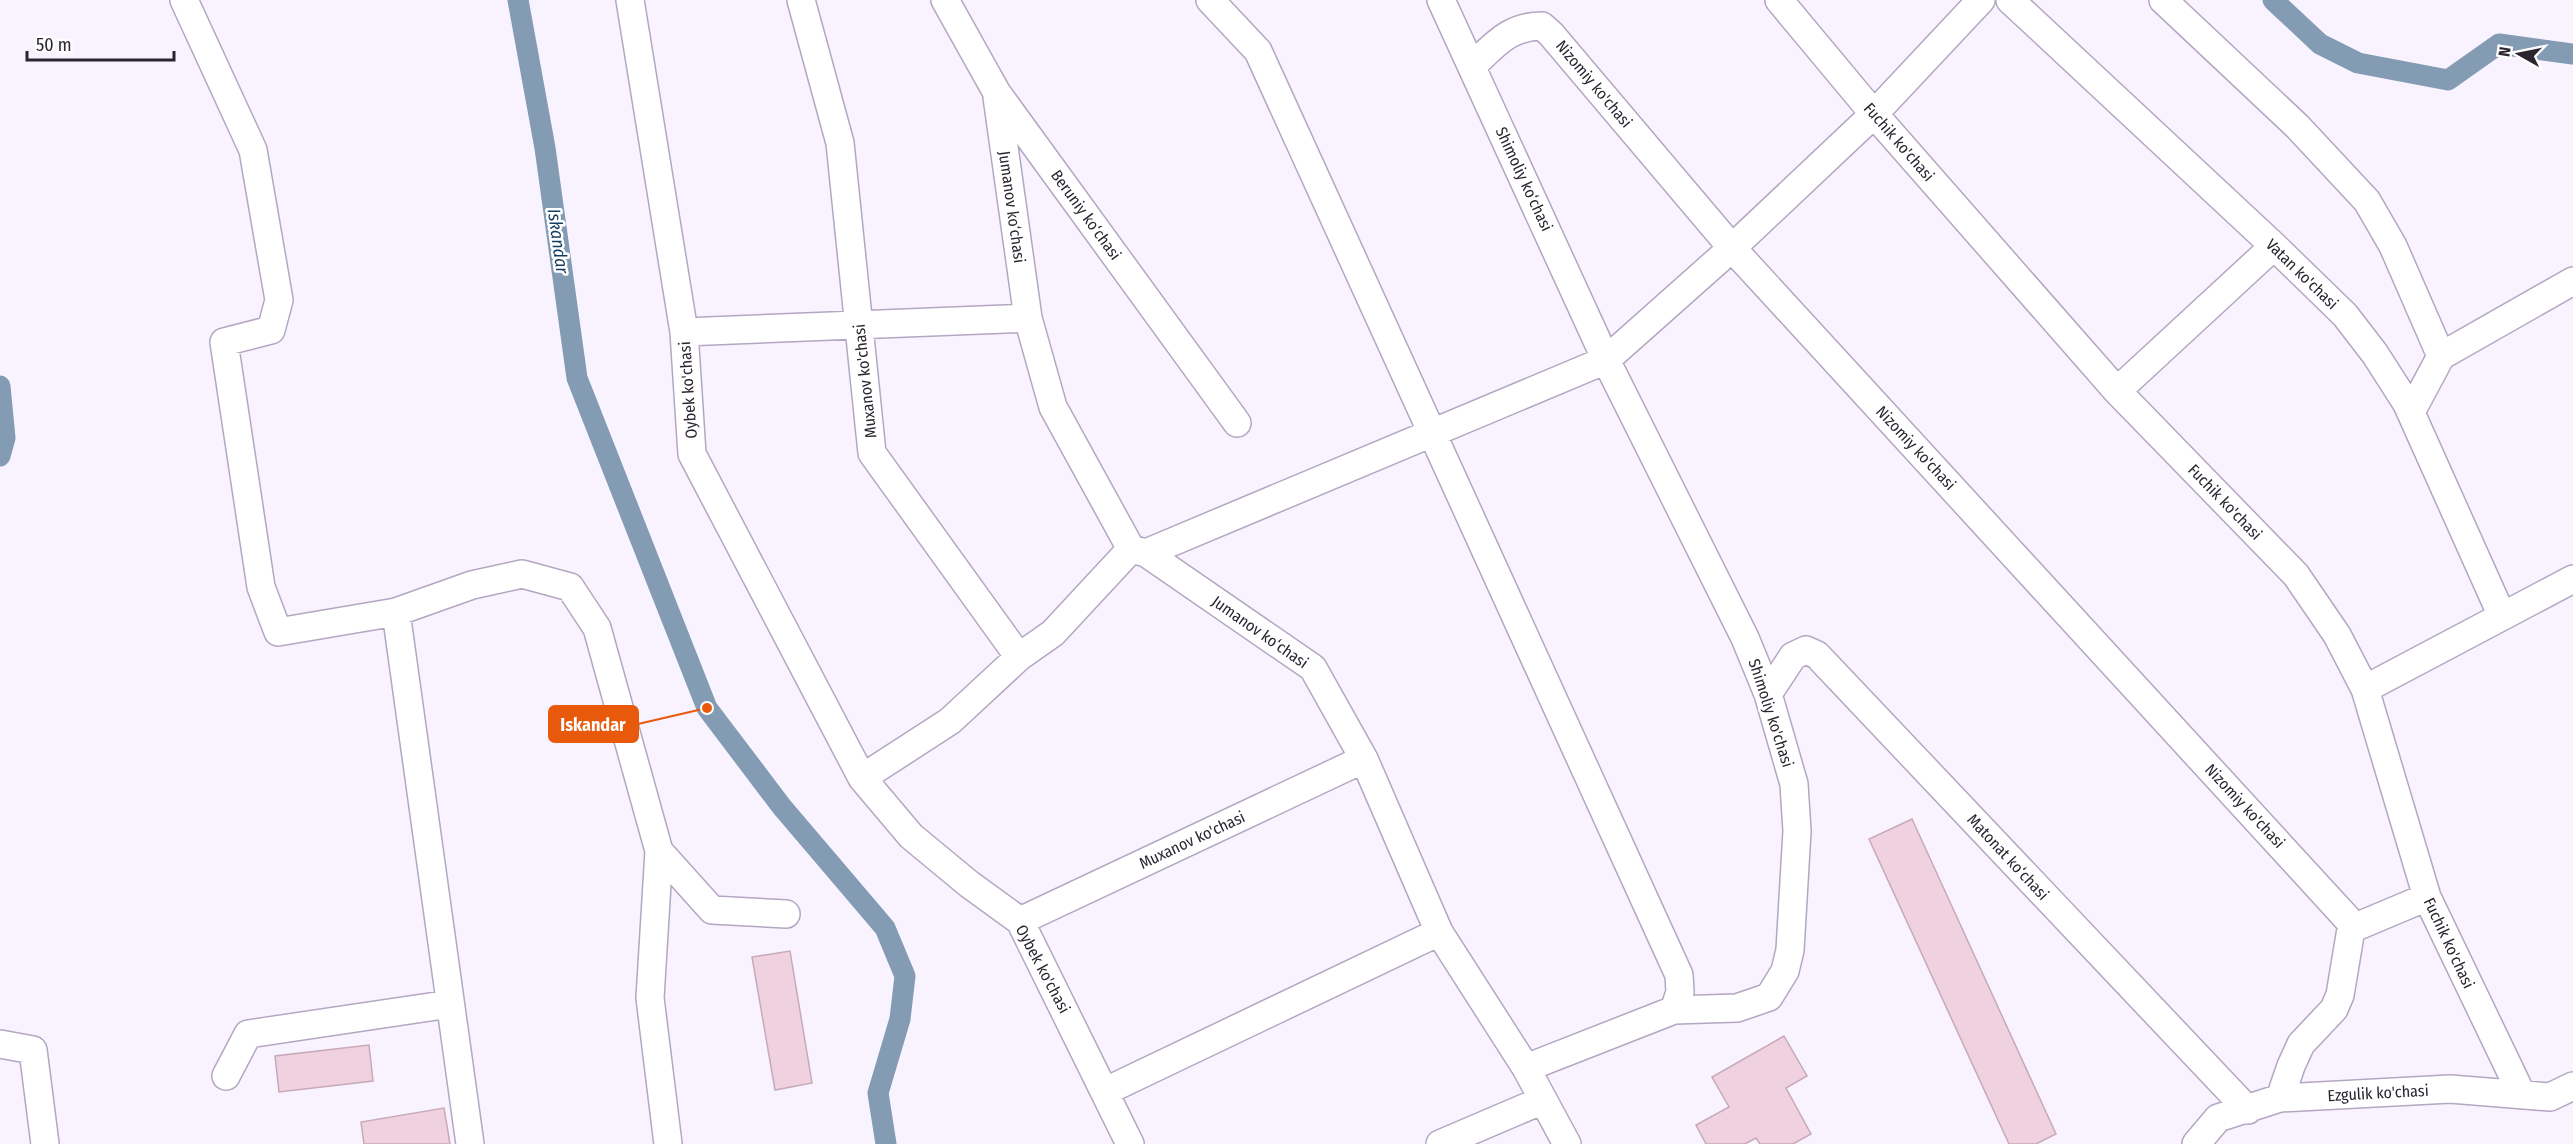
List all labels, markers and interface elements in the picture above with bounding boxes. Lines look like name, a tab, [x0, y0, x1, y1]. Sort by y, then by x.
scale bar	[27, 24, 174, 62]
north arrow	[2489, 24, 2549, 84]
text: 50 m	[36, 34, 72, 56]
street label: Nizomiy ko'chasi	[1552, 36, 1636, 132]
text: N	[2495, 46, 2515, 58]
street label: Fuchik ko'chasi	[1860, 99, 1938, 185]
street label: Shimoliy ko‘chasi	[1492, 124, 1556, 234]
street label: Jumanov ko‘chasi	[995, 150, 1029, 264]
street label: Beruniy ko‘chasi	[1047, 166, 1125, 264]
water label: Iskandar	[543, 207, 574, 276]
street label: Vatan ko'chasi	[2262, 235, 2342, 313]
street label: Muxanov ko'chasi	[850, 323, 880, 439]
street label: Oybek ko'chasi	[675, 341, 701, 439]
street label: Nizomiy ko'chasi	[1872, 402, 1960, 494]
street label: Fuchik ko'chasi	[2184, 460, 2266, 544]
street label: Jumanov ko‘chasi	[1208, 592, 1312, 672]
street label: Shimoliy ko'chasi	[1745, 656, 1797, 770]
callout: Iskandar	[549, 706, 638, 742]
text: Iskandar	[560, 714, 626, 736]
street label: Nizomiy ko'chasi	[2201, 760, 2289, 852]
street label: Muxanov ko'chasi	[1136, 807, 1248, 873]
street label: Matonat ko‘chasi	[1963, 810, 2053, 904]
street label: Fuchik ko'chasi	[2420, 895, 2478, 991]
street label: Oybek ko'chasi	[1012, 922, 1074, 1016]
street label: Ezgulik ko'chasi	[2327, 1081, 2429, 1105]

